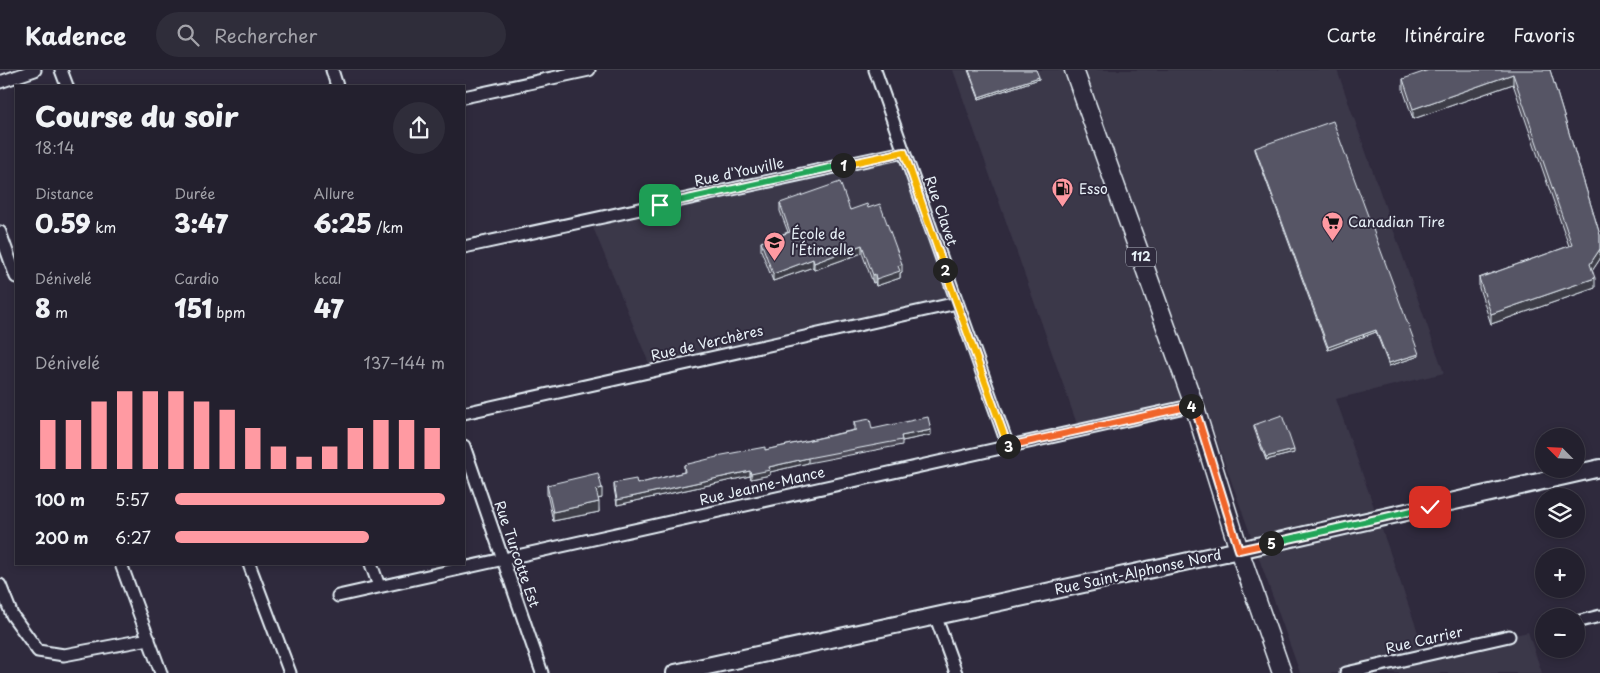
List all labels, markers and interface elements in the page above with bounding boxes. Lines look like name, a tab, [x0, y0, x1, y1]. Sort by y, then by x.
search box	[156, 12, 506, 57]
text: Kadence	[25, 17, 126, 53]
icon: search	[174, 21, 202, 49]
text: Rechercher	[214, 21, 317, 49]
text: Carte	[1326, 21, 1376, 48]
text: Itinéraire	[1404, 21, 1485, 48]
text: Favoris	[1513, 21, 1575, 48]
text: Course du soir	[35, 94, 239, 137]
button: share	[393, 102, 445, 154]
text: 18:14	[35, 135, 75, 159]
street label: Rue d'Youville	[692, 152, 786, 191]
pin: 1	[830, 152, 856, 178]
text: 1	[840, 155, 847, 176]
street label: Rue Clavet	[920, 173, 963, 249]
fuel station icon: Esso	[1051, 177, 1075, 208]
place label: Esso	[1079, 178, 1108, 199]
text: Distance	[35, 183, 94, 204]
text: Durée	[174, 183, 215, 204]
text: Allure	[314, 183, 354, 204]
pin	[639, 184, 681, 226]
icon: arrive	[646, 191, 674, 219]
text: 0.59	[35, 204, 91, 242]
text: 3:47	[174, 204, 228, 242]
text: 6:25	[314, 204, 372, 242]
supermarket icon: Canadian Tire	[1320, 210, 1344, 241]
place label: Canadian Tire	[1348, 211, 1445, 232]
text: km	[91, 217, 116, 238]
text: /km	[372, 217, 403, 238]
place label: École de l'Étincelle	[791, 223, 854, 260]
school or university icon: École de l'Étincelle	[763, 230, 787, 261]
road number: 112	[1126, 248, 1156, 266]
pin: 2	[932, 258, 958, 282]
text: 2	[941, 260, 950, 281]
text: Dénivelé	[35, 268, 92, 289]
text: Cardio	[174, 268, 219, 289]
text: kcal	[314, 268, 342, 289]
text: 8	[35, 289, 51, 327]
text: 151	[174, 289, 212, 327]
text: 47	[314, 289, 344, 327]
text: m	[51, 302, 68, 323]
text: bpm	[212, 302, 246, 323]
street label: Rue de Verchères	[649, 319, 765, 366]
text: Dénivelé	[35, 350, 100, 374]
text: 137–144 m	[364, 350, 445, 374]
pin: 4	[1178, 394, 1204, 418]
text: 4	[1187, 396, 1196, 417]
north arrow	[1535, 428, 1585, 478]
map controls	[1535, 428, 1585, 658]
pin: 3	[996, 434, 1020, 458]
text: 3	[1004, 436, 1013, 457]
street label: Rue Jeanne-Mance	[697, 461, 827, 510]
pin	[1409, 486, 1451, 528]
text: 100 m	[35, 487, 85, 511]
text: 5:57	[115, 487, 149, 511]
button: layers	[1535, 488, 1585, 538]
icon: check	[1416, 493, 1444, 521]
street label: Rue Turcotte Est	[489, 498, 546, 610]
text: 200 m	[35, 525, 89, 549]
text: 6:27	[115, 525, 151, 549]
pin: 5	[1258, 530, 1284, 556]
text: 5	[1267, 533, 1276, 554]
street label: Rue Saint-Alphonse Nord	[1052, 544, 1223, 599]
button: +	[1535, 548, 1585, 598]
button: −	[1535, 608, 1585, 658]
street label: Rue Carrier	[1383, 620, 1465, 659]

